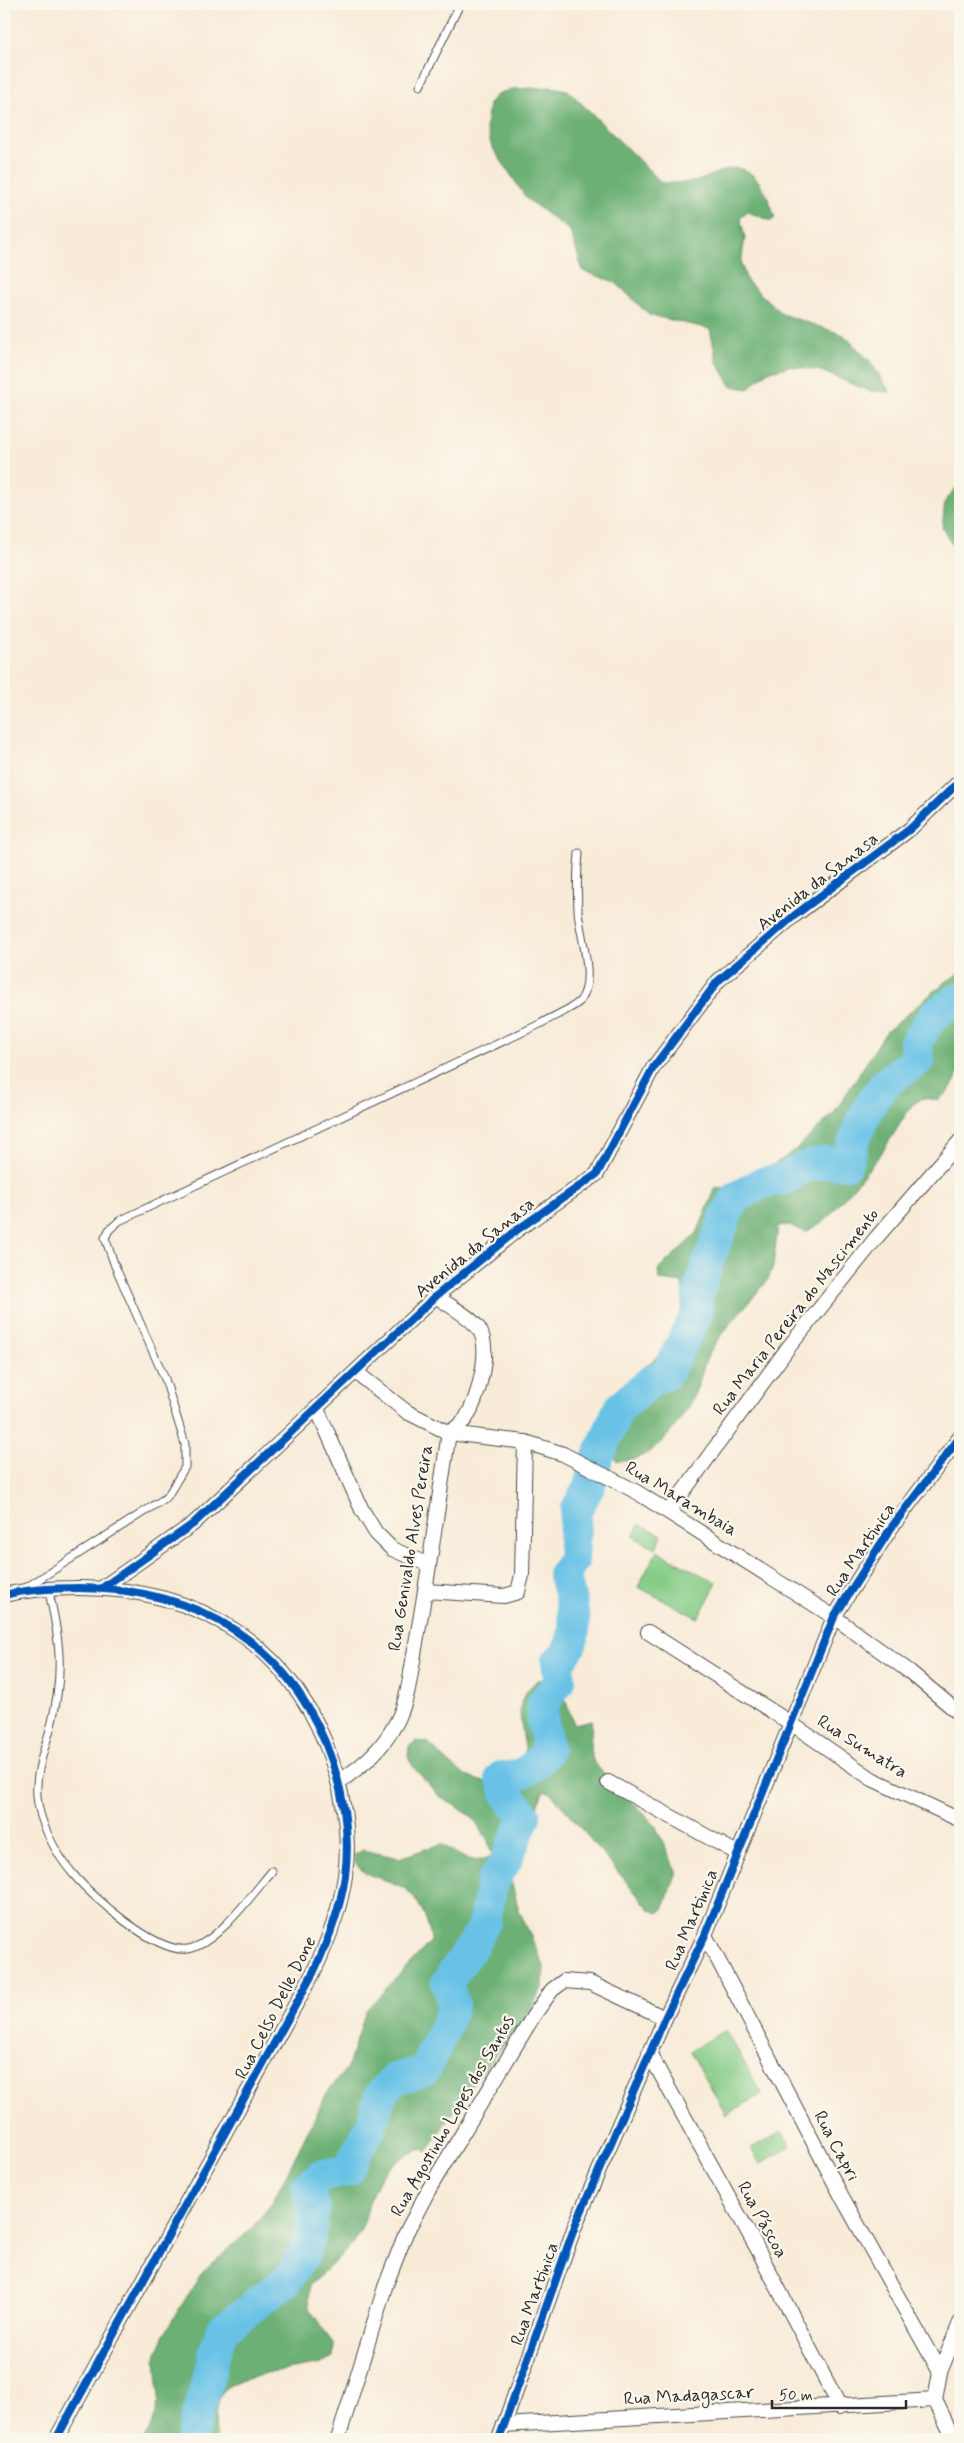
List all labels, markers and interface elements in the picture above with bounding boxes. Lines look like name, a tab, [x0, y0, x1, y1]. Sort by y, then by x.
street label: Avenida da Sanasa	[753, 827, 883, 937]
street label: Avenida da Sanasa	[410, 1192, 540, 1304]
street label: Rua Maria Pereira do Nascimento	[708, 1203, 884, 1421]
street label: Rua Genivaldo Alves Pereira	[383, 1443, 439, 1653]
street label: Rua Marambaia	[620, 1456, 742, 1542]
street label: Rua Martinica	[821, 1498, 901, 1602]
street label: Rua Sumatra	[812, 1710, 912, 1784]
street label: Rua Martinica	[660, 1866, 724, 1974]
street label: Rua Celso Delle Done	[229, 1932, 323, 2084]
street label: Rua Agostinho Lopes dos Santos	[385, 2011, 521, 2221]
street label: Rua Capri	[808, 2107, 864, 2185]
street label: Rua Páscoa	[731, 2177, 793, 2263]
street label: Rua Martinica	[505, 2239, 565, 2349]
scale bar	[772, 2378, 905, 2410]
street label: Rua Madagascar	[623, 2381, 756, 2412]
text: 50 m	[779, 2386, 813, 2406]

